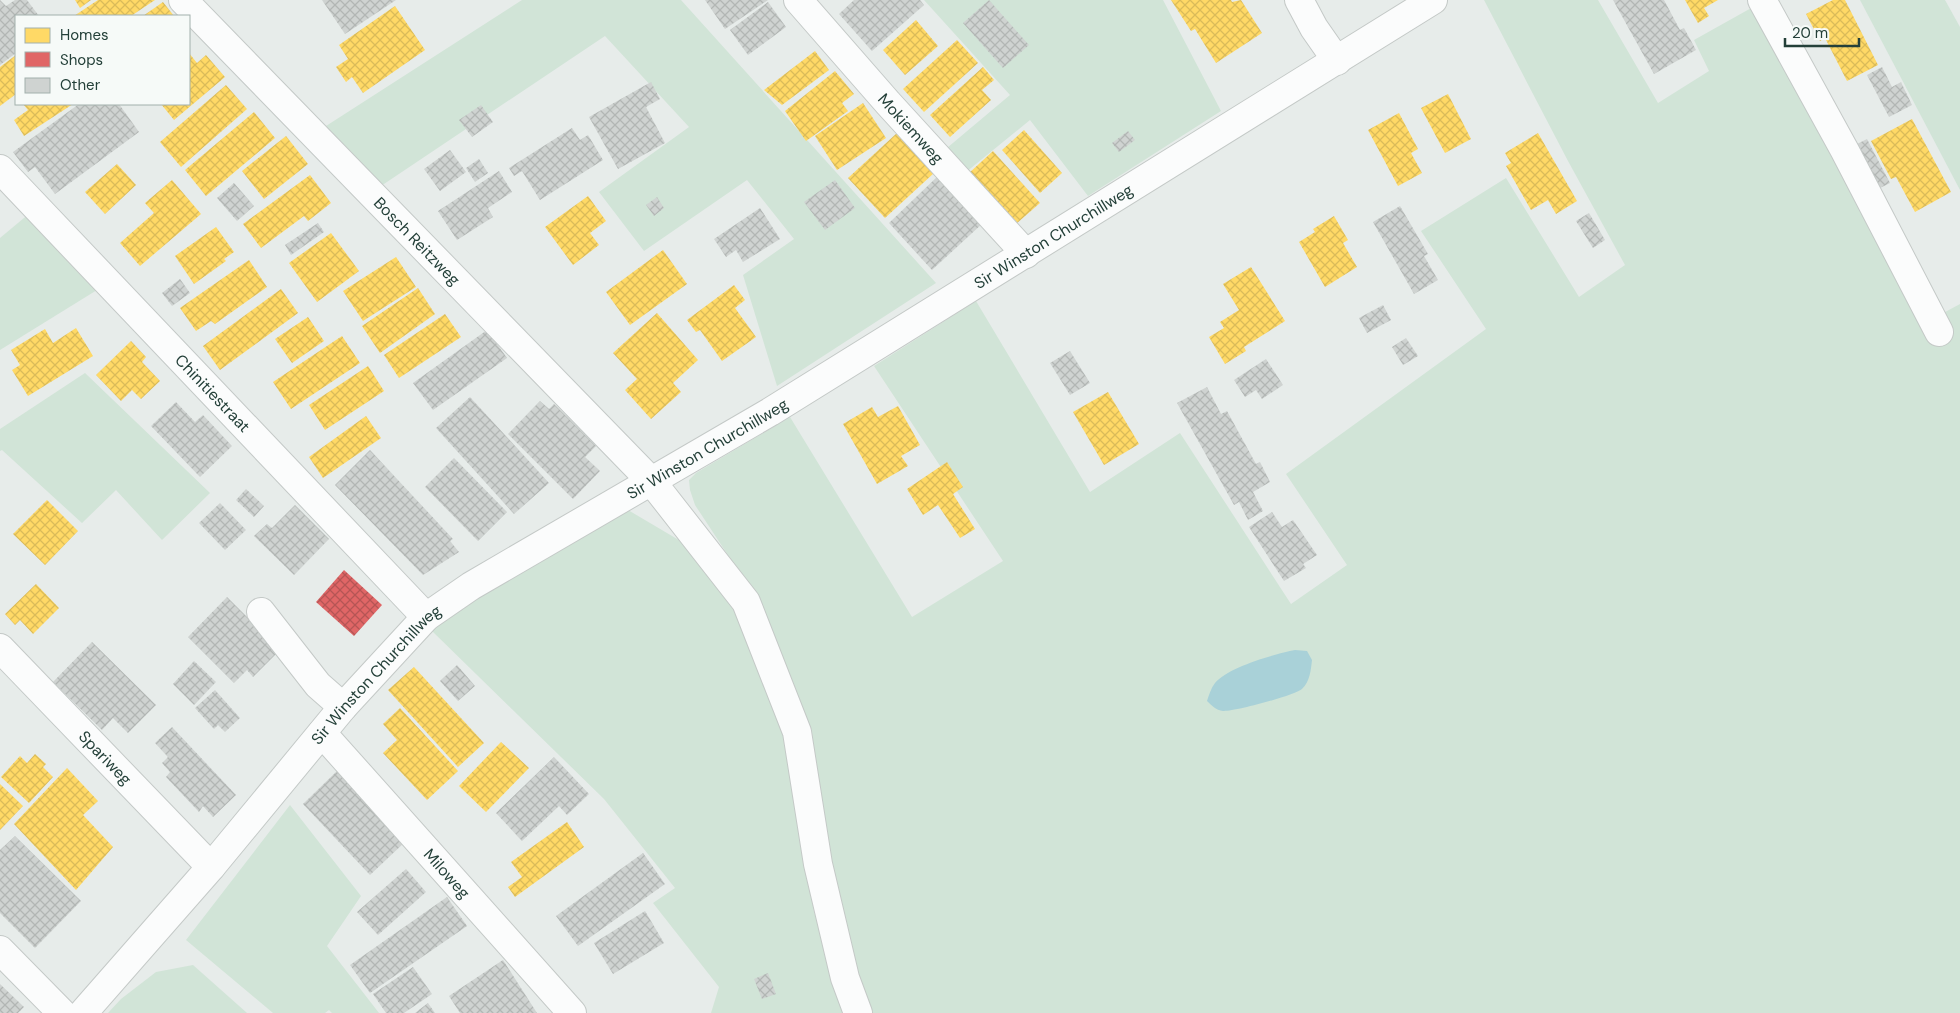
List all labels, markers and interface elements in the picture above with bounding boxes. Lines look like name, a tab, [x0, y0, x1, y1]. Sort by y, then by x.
legend	[15, 15, 190, 105]
scale bar	[1785, 15, 1859, 47]
text: 20 m	[1792, 23, 1828, 43]
text: Homes	[60, 25, 109, 45]
text: Shops	[60, 50, 103, 70]
text: Other	[60, 75, 101, 95]
street label: Mokiemweg	[874, 89, 949, 168]
street label: Sir Winston Churchillweg	[970, 179, 1137, 293]
street label: Bosch Reitzweg	[370, 192, 465, 289]
street label: Chinitiestraat	[171, 349, 255, 436]
street label: Sir Winston Churchillweg	[623, 393, 792, 504]
street label: Sir Winston Churchillweg	[306, 599, 445, 749]
street label: Spariweg	[74, 726, 137, 789]
street label: Miloweg	[419, 844, 475, 903]

